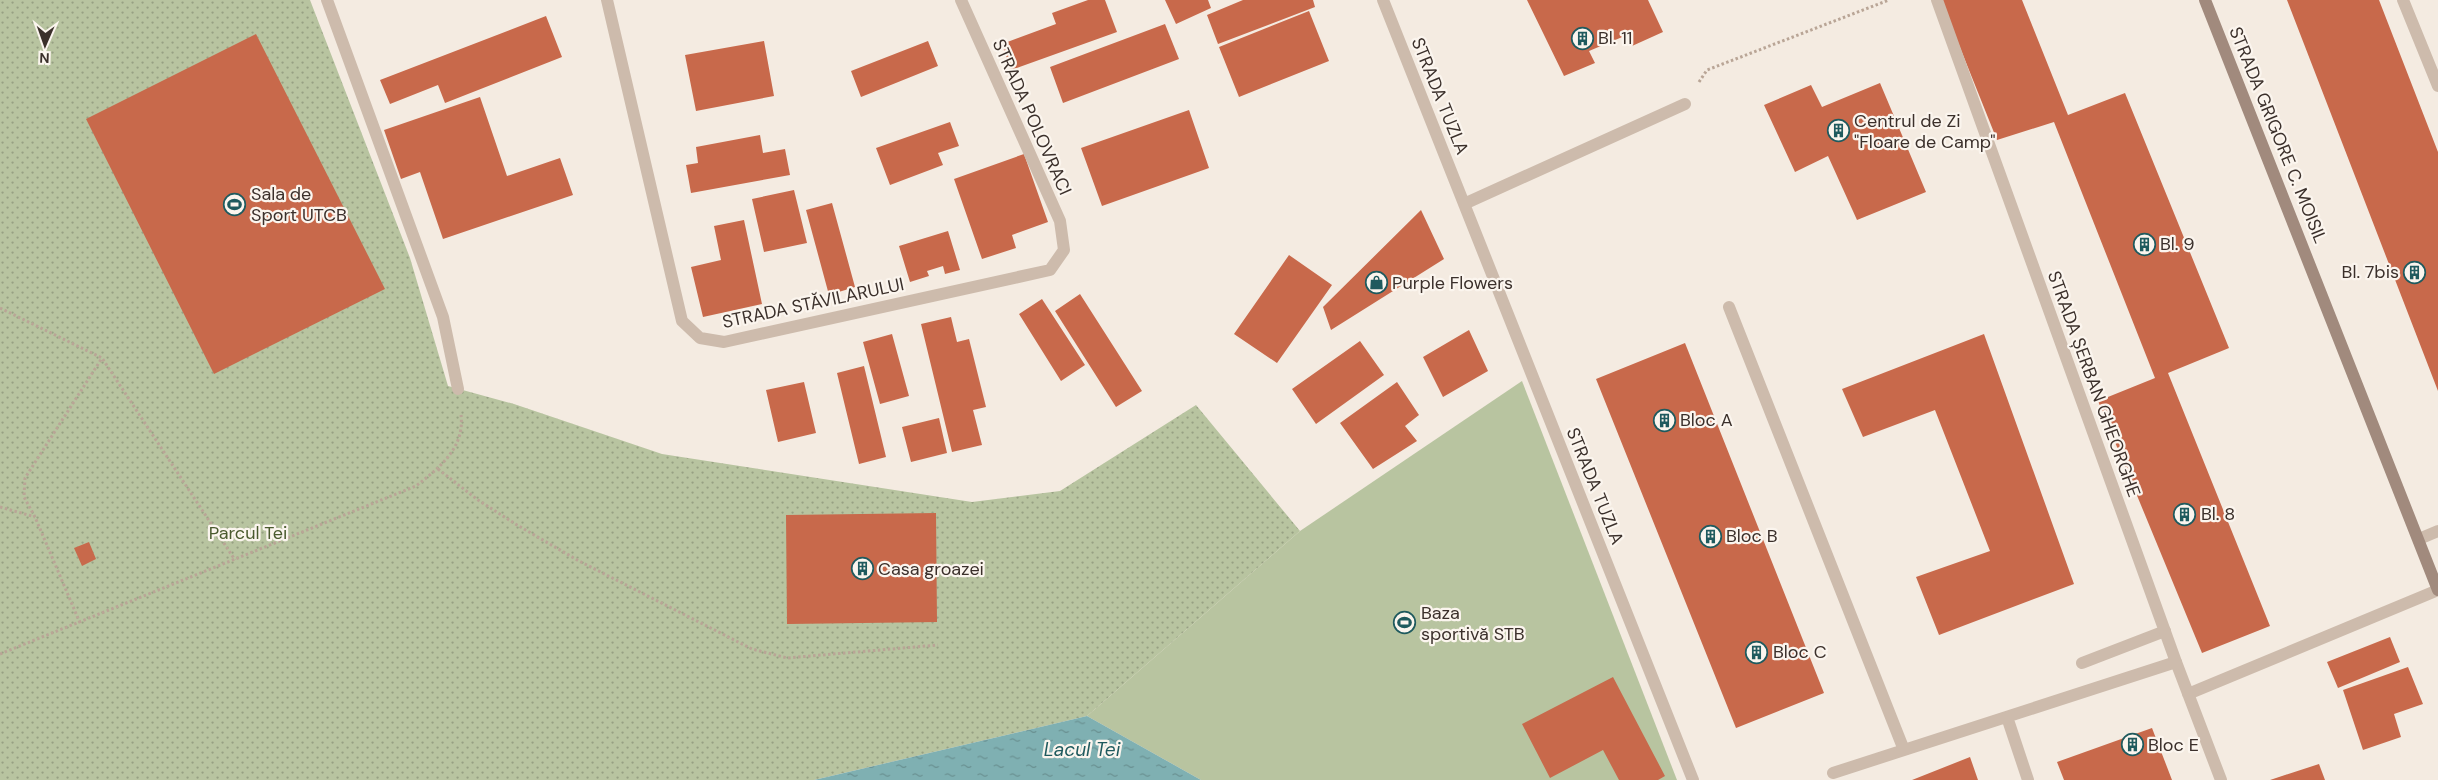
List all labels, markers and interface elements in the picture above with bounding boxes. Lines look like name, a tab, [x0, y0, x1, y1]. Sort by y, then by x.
north arrow	[20, 20, 70, 70]
street label: STRADA GRIGORE C. MOISIL	[2224, 23, 2332, 247]
building icon: Bl. 11	[1570, 26, 1594, 50]
place label: Bl. 11	[1598, 26, 1632, 50]
street label: STRADA TUZLA	[1406, 34, 1474, 158]
street label: STRADA POLOVRACI	[987, 35, 1077, 199]
text: N	[39, 49, 50, 67]
place label: Centrul de Zi "Floare de Camp"	[1854, 109, 1995, 154]
building icon: Centrul de Zi "Floare de Camp"	[1826, 119, 1850, 143]
place label: Sala de Sport UTCB	[251, 182, 347, 227]
sports icon: Sala de Sport UTCB	[223, 192, 247, 216]
building icon: Bl. 9	[2132, 232, 2156, 256]
place label: Bl. 9	[2160, 232, 2195, 256]
place label: Bl. 7bis	[2342, 260, 2399, 284]
building icon: Bl. 7bis	[2403, 260, 2427, 284]
street label: STRADA ȘERBAN GHEORGHE	[2042, 268, 2146, 500]
shop icon: Purple Flowers	[1364, 271, 1388, 295]
place label: Purple Flowers	[1392, 271, 1513, 295]
street label: STRADA STĂVILARULUI	[720, 272, 906, 334]
building icon: Bloc A	[1652, 408, 1676, 432]
place label: Bloc A	[1680, 408, 1733, 432]
street label: STRADA TUZLA	[1561, 424, 1629, 548]
building icon: Bl. 8	[2173, 502, 2197, 526]
place label: Bl. 8	[2201, 502, 2235, 526]
park label: Parcul Tei	[209, 521, 287, 545]
building icon: Bloc B	[1698, 524, 1722, 548]
place label: Bloc B	[1726, 524, 1778, 548]
building icon: Casa groazei	[850, 557, 874, 581]
place label: Casa groazei	[878, 557, 984, 581]
place label: Baza sportivă STB	[1421, 601, 1525, 646]
sports icon: Baza sportivă STB	[1393, 611, 1417, 635]
building icon: Bloc C	[1745, 640, 1769, 664]
place label: Bloc C	[1773, 640, 1827, 664]
building icon: Bloc E	[2120, 733, 2144, 757]
place label: Bloc E	[2148, 733, 2199, 757]
water label: Lacul Tei	[1044, 737, 1121, 762]

